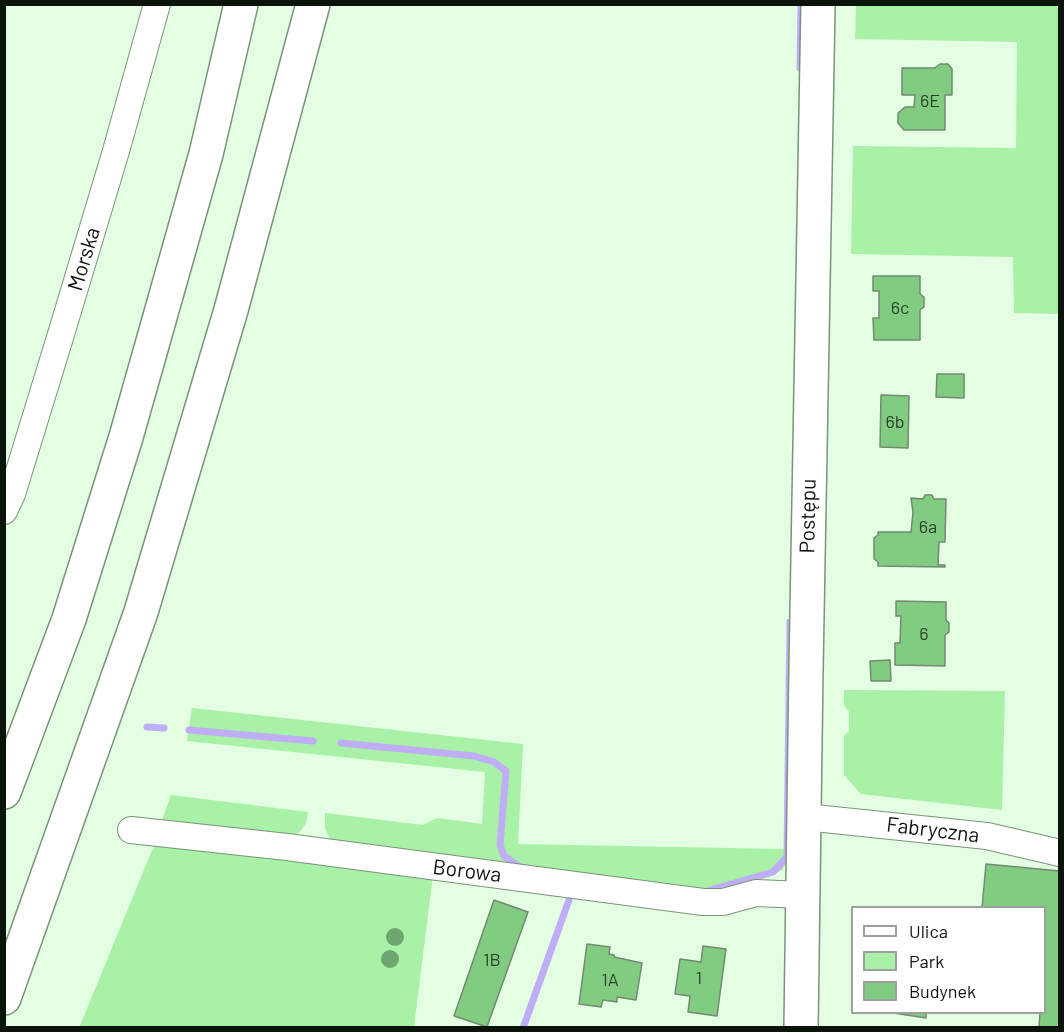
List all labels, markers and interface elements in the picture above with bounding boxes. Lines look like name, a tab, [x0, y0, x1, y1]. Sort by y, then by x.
house number: 6E	[920, 90, 940, 112]
street label: Morska	[62, 224, 106, 294]
house number: 6c	[891, 297, 909, 319]
house number: 6b	[885, 411, 905, 433]
street label: Postępu	[795, 478, 821, 554]
house number: 6a	[919, 516, 937, 538]
house number: 6	[919, 623, 929, 645]
street label: Fabryczna	[885, 812, 981, 848]
street label: Borowa	[431, 854, 503, 888]
legend	[851, 906, 1046, 1014]
text: Ulica	[909, 920, 948, 942]
house number: 1B	[483, 949, 501, 971]
text: Park	[909, 950, 944, 972]
house number: 1	[696, 967, 702, 989]
house number: 1A	[601, 969, 619, 991]
text: Budynek	[909, 980, 976, 1002]

